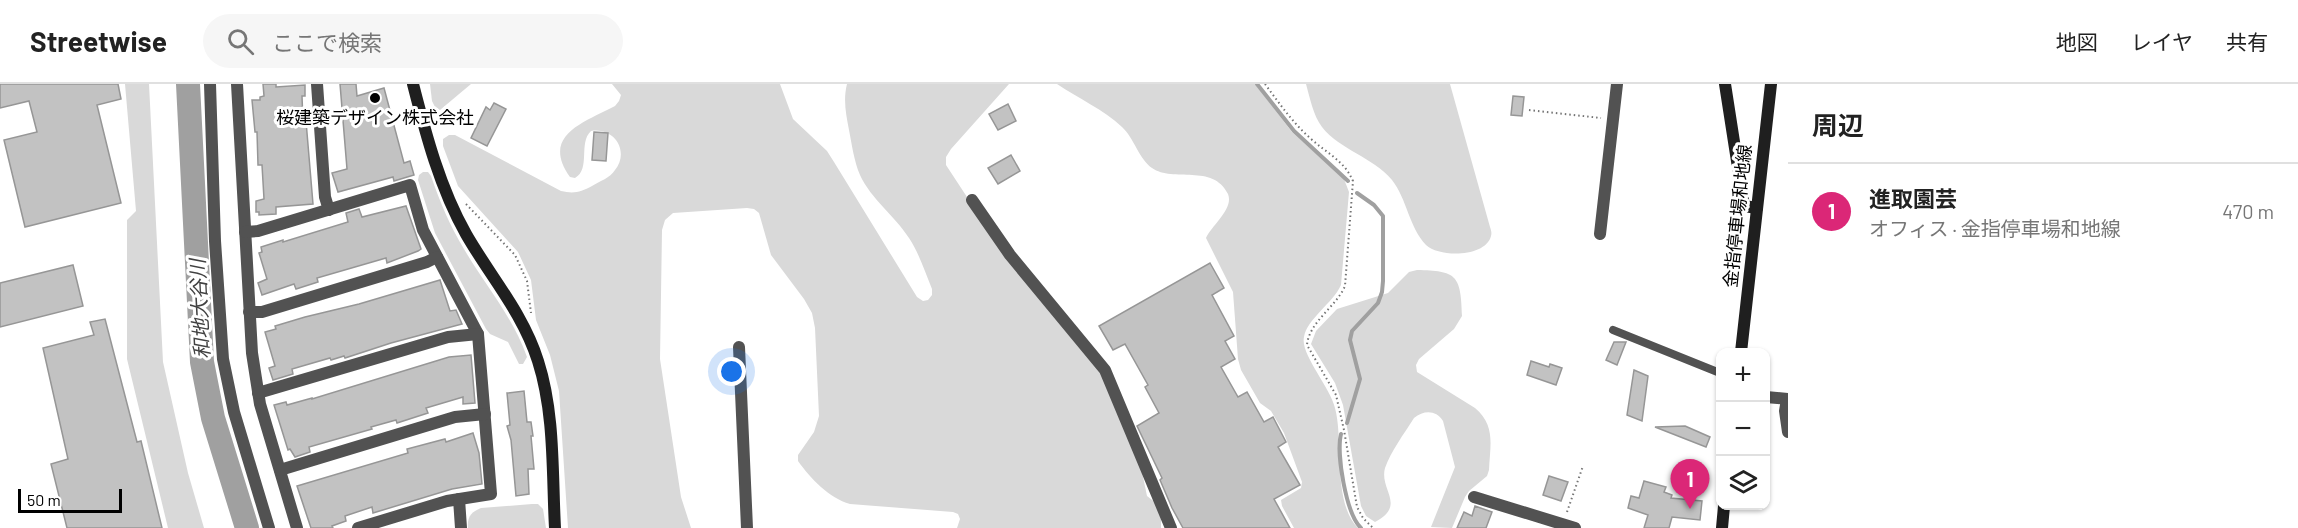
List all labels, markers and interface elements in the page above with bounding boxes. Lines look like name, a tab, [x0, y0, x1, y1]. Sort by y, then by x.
search box	[203, 14, 623, 68]
text: Streetwise	[30, 24, 167, 58]
icon: search	[224, 25, 257, 58]
text: ここで検索	[272, 29, 382, 55]
text: 地図	[2056, 29, 2098, 54]
text: レイヤ	[2131, 29, 2193, 54]
text: 共有	[2226, 29, 2268, 54]
marker: 桜建築デザイン株式会社	[368, 91, 382, 105]
place label: 桜建築デザイン株式会社	[276, 106, 474, 128]
text: 周辺	[1812, 109, 1864, 140]
street label: 金指停車場和地線	[1719, 143, 1755, 289]
text: 進取園芸	[1869, 185, 1957, 211]
text: 1	[1828, 199, 1835, 223]
text: 470 m	[2222, 199, 2274, 223]
text: オフィス · 金指停車場和地線	[1869, 216, 2121, 240]
water label: 和地大谷川	[184, 256, 214, 360]
map controls	[1716, 348, 1770, 510]
button: +	[1716, 348, 1770, 402]
your location	[717, 357, 746, 386]
button: −	[1716, 402, 1770, 456]
button: layers	[1716, 456, 1770, 510]
pin: 1	[1670, 460, 1710, 509]
scale bar	[18, 486, 122, 514]
text: 50 m	[27, 490, 61, 509]

